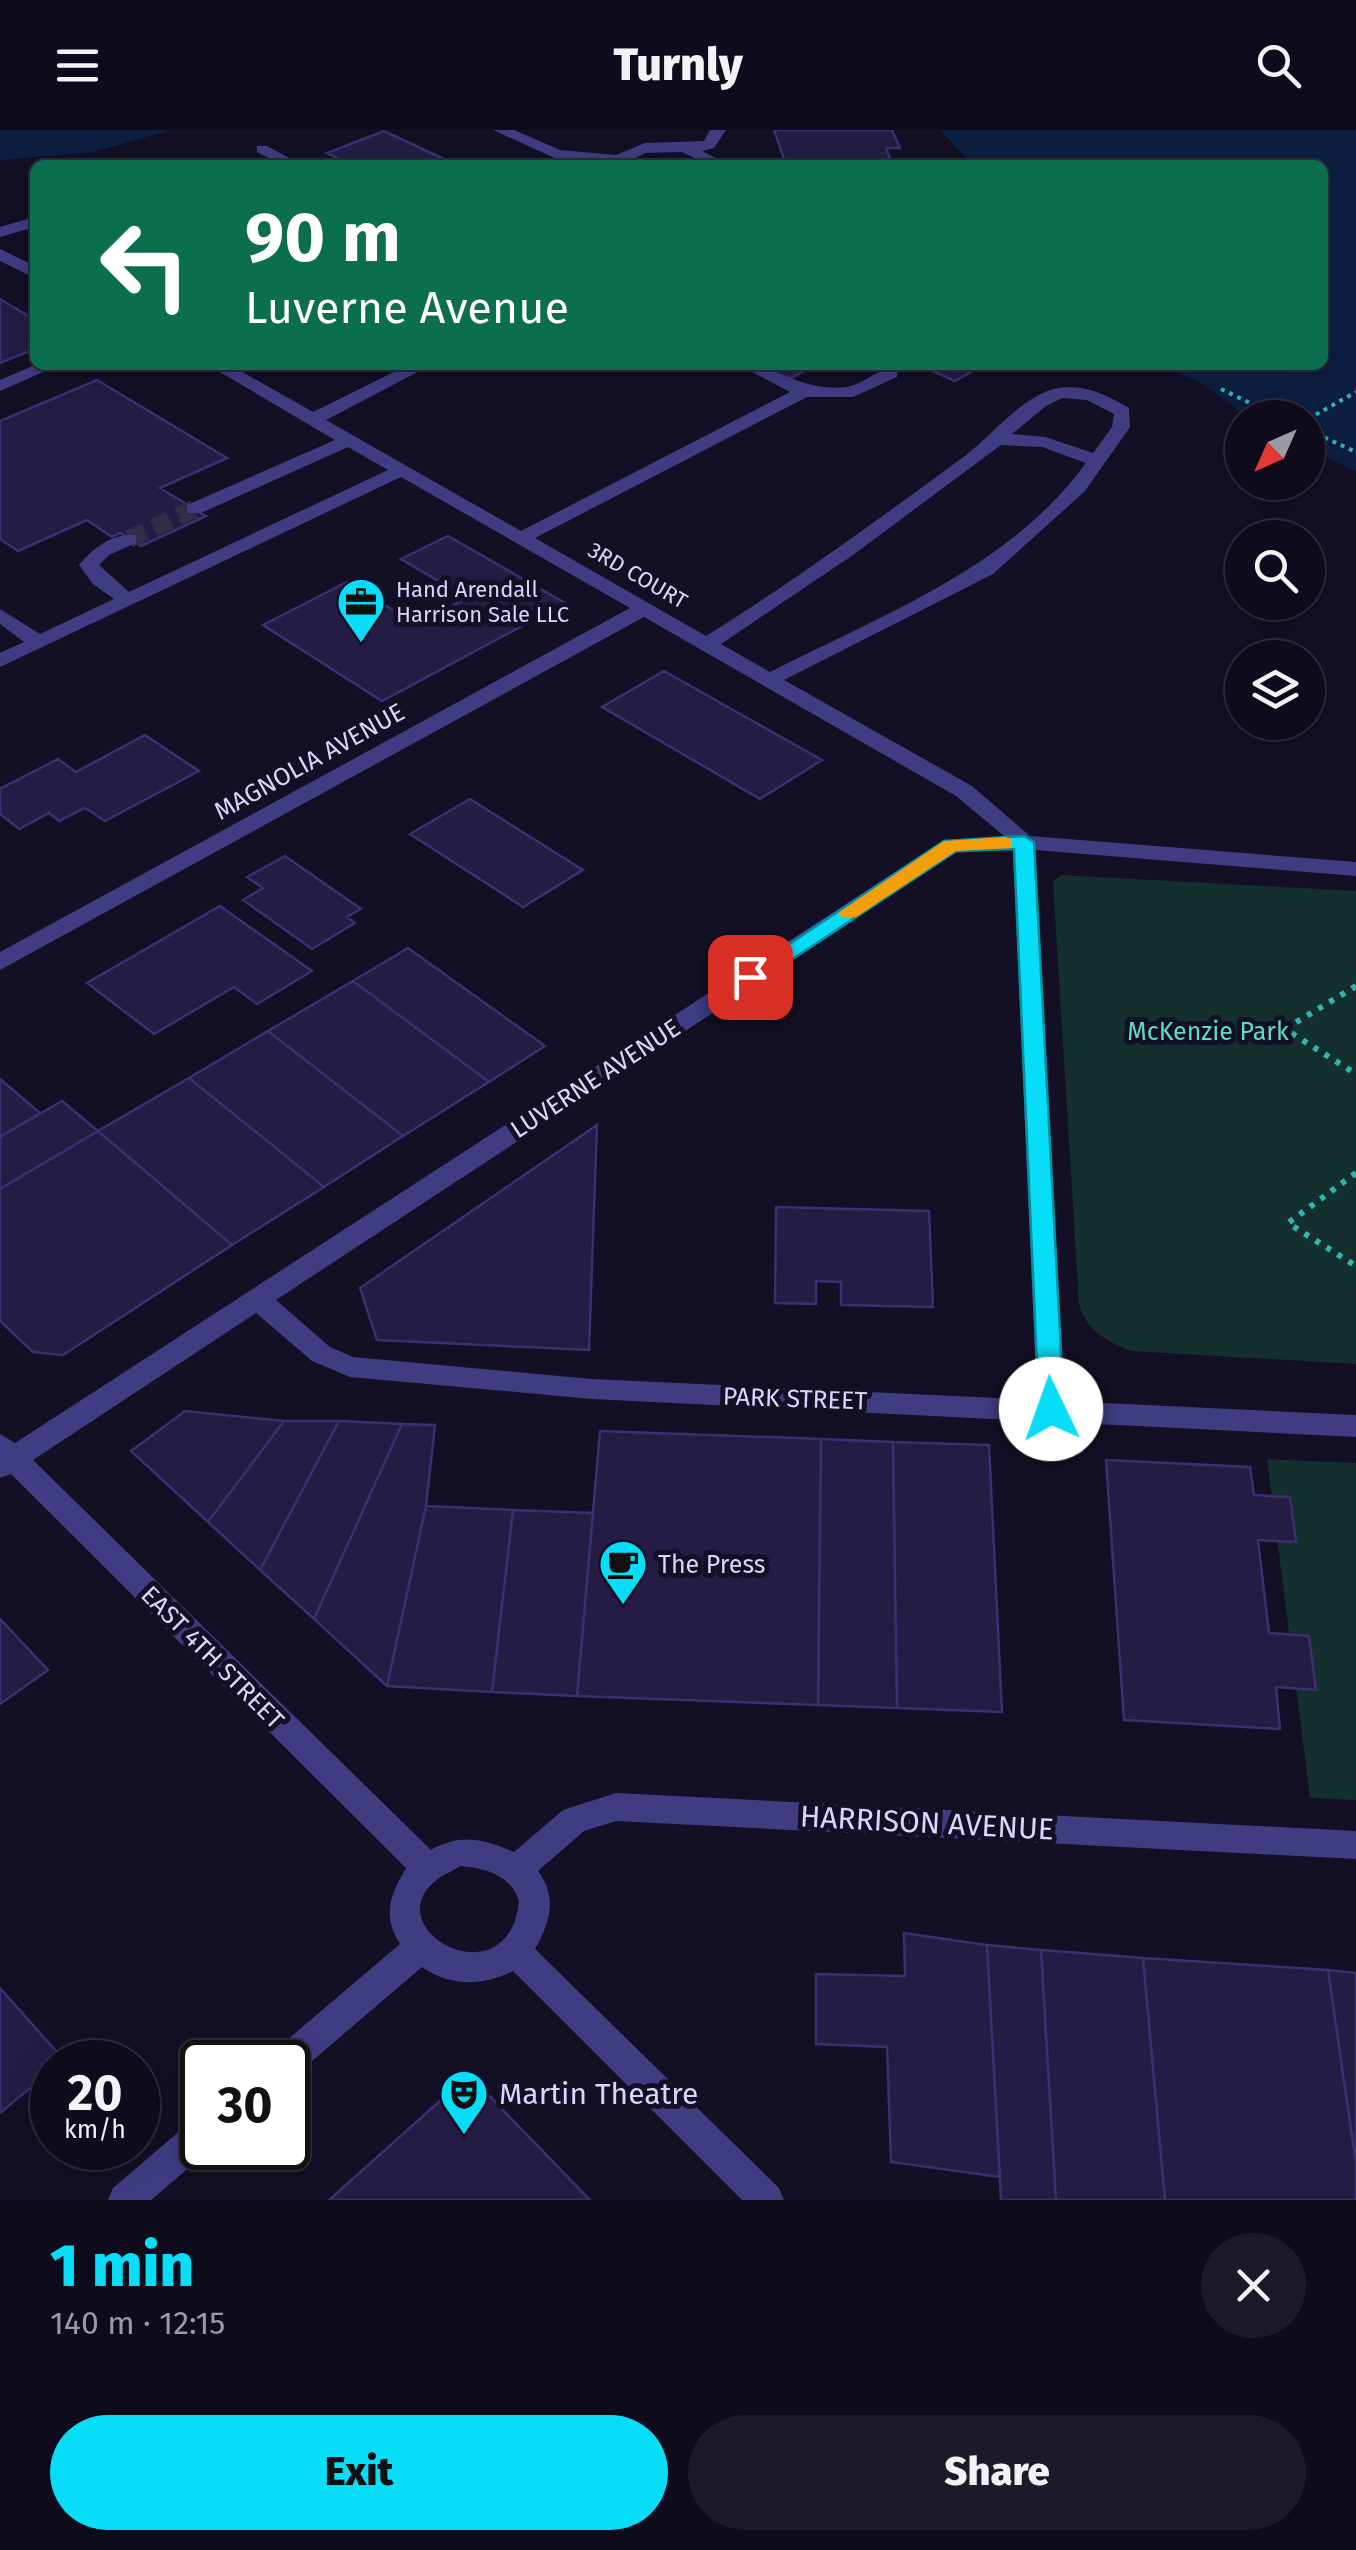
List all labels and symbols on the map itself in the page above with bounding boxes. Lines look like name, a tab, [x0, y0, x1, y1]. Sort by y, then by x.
north arrow	[1225, 400, 1325, 500]
street label: 3RD COURT	[583, 536, 693, 615]
office icon: Hand Arendall Harrison Sale LLC	[335, 576, 387, 644]
place label: Hand Arendall Harrison Sale LLC	[396, 576, 569, 628]
street label: MAGNOLIA AVENUE	[209, 697, 410, 827]
pin	[708, 935, 793, 1020]
street label: LUVERNE AVENUE	[505, 1013, 686, 1145]
park label: McKenzie Park	[1127, 1017, 1289, 1047]
position arrow	[999, 1357, 1103, 1461]
street label: PARK STREET	[722, 1381, 868, 1417]
cafe icon: The Press	[597, 1538, 649, 1606]
place label: The Press	[658, 1550, 765, 1580]
street label: EAST 4TH STREET	[135, 1580, 290, 1735]
street label: HARRISON AVENUE	[799, 1798, 1055, 1848]
speed limit sign: 30	[180, 2040, 310, 2170]
theatre icon: Martin Theatre	[438, 2068, 490, 2136]
place label: Martin Theatre	[499, 2076, 698, 2112]

